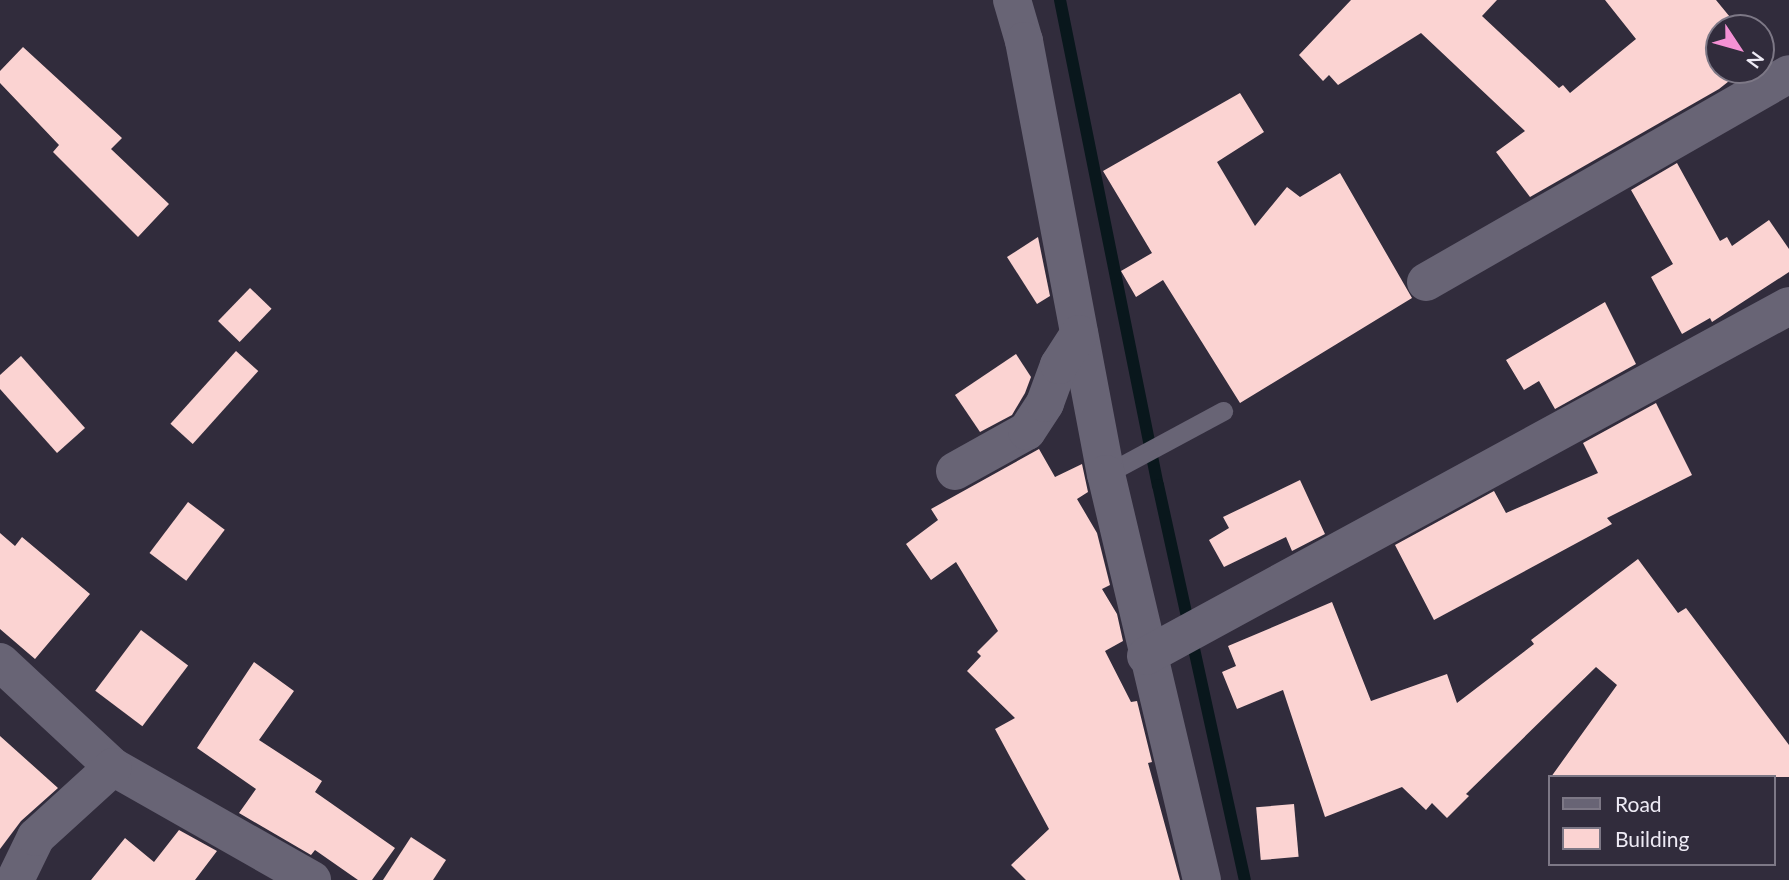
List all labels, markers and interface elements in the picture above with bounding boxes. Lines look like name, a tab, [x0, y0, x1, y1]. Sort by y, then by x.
north arrow	[1705, 14, 1775, 84]
text: N	[1742, 48, 1769, 73]
legend	[1548, 775, 1775, 866]
text: Road	[1615, 791, 1662, 816]
text: Building	[1615, 826, 1690, 851]

